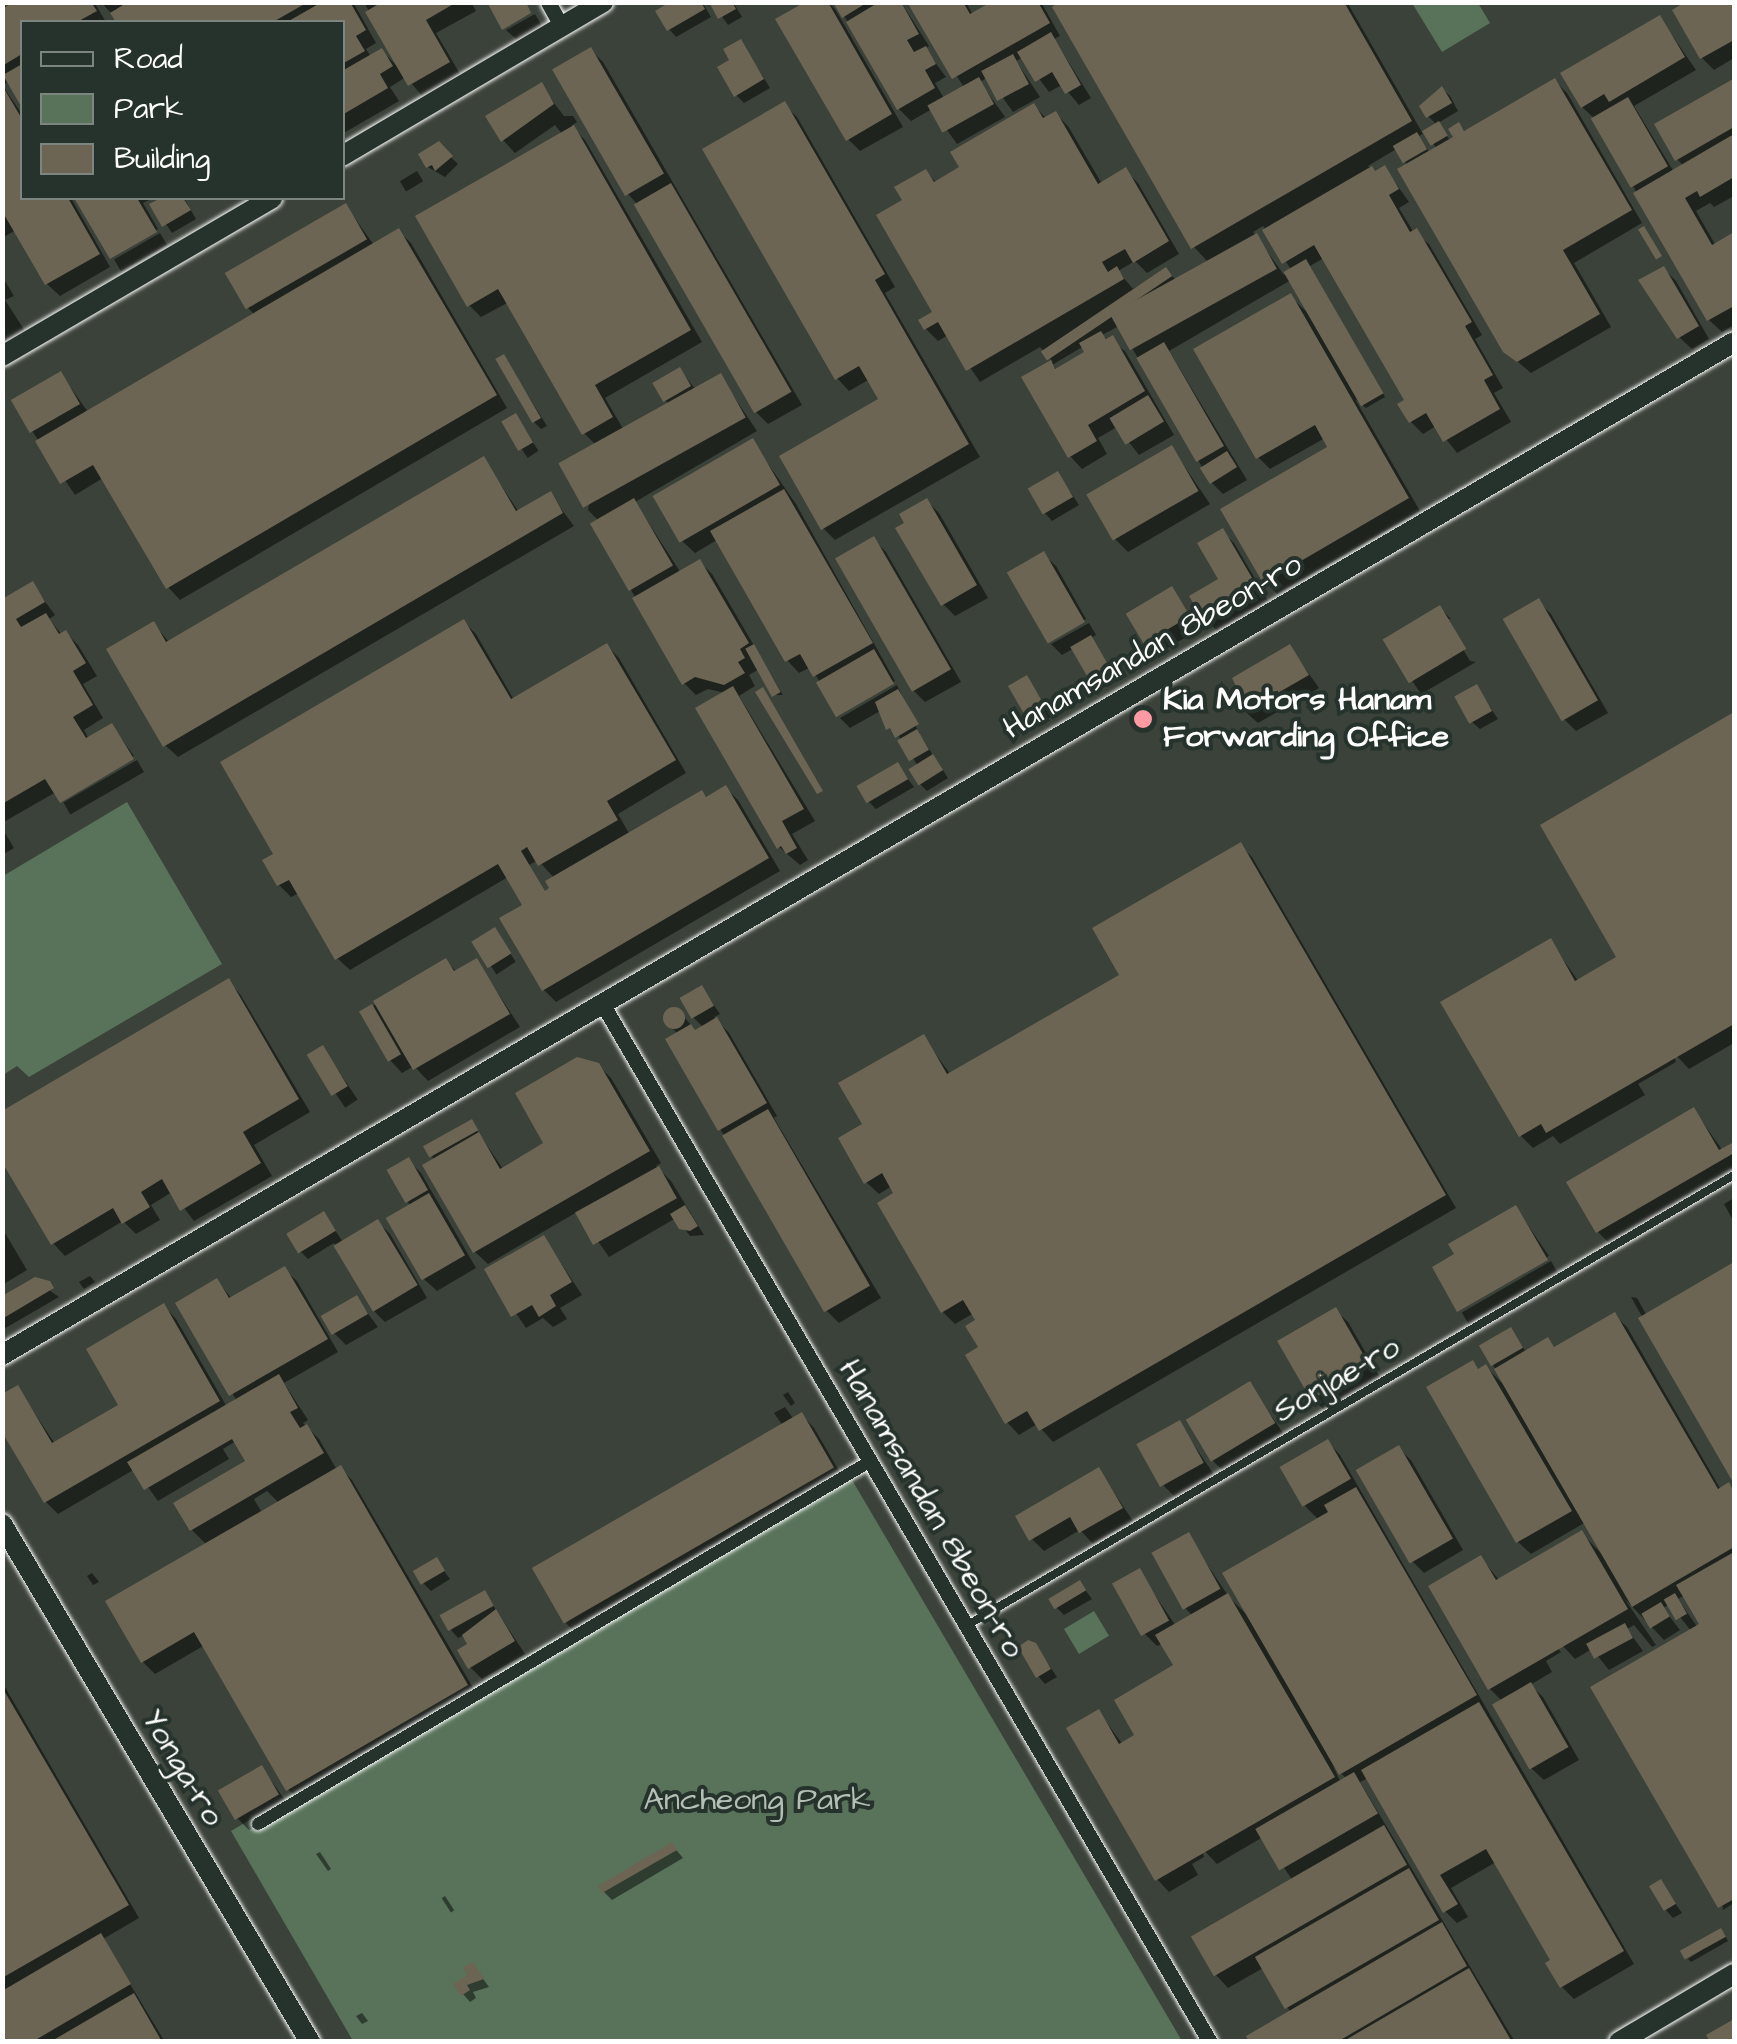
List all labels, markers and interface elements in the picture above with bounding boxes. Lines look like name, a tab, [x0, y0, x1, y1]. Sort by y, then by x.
legend	[20, 20, 345, 200]
text: Road	[114, 38, 183, 80]
text: Park	[114, 88, 183, 130]
text: Building	[114, 138, 210, 180]
street label: Hanamsandan 8beon-ro	[997, 546, 1309, 748]
place label: Kia Motors Hanam Forwarding Office	[1163, 682, 1449, 757]
marker: Kia Motors Hanam Forwarding Office	[1132, 708, 1154, 730]
street label: Sonjae-ro	[1267, 1329, 1407, 1431]
street label: Hanamsandan 8beon-ro	[830, 1353, 1032, 1665]
street label: Yonga-ro	[132, 1703, 232, 1833]
park label: Ancheong Park	[643, 1781, 871, 1819]

